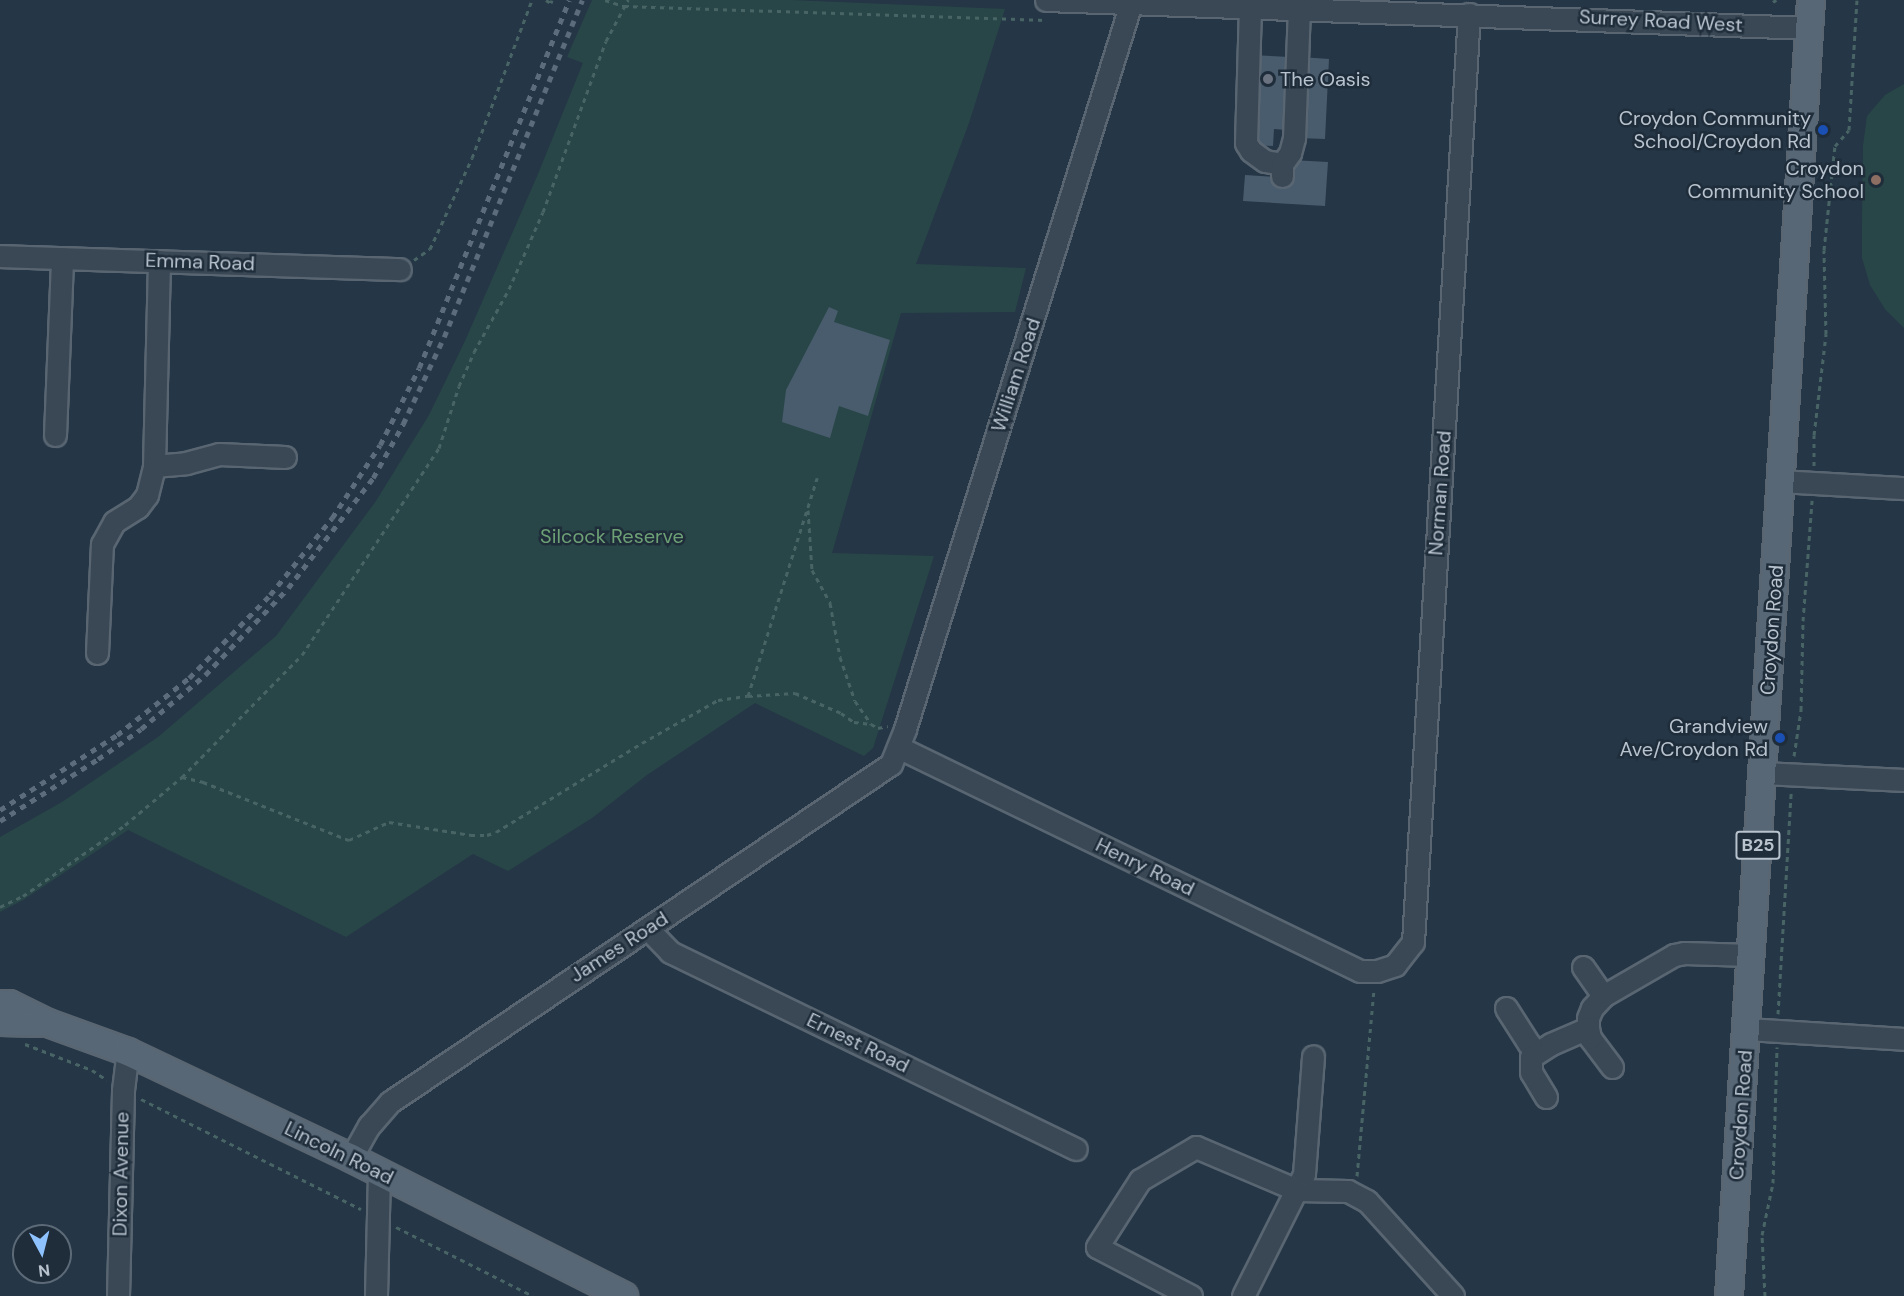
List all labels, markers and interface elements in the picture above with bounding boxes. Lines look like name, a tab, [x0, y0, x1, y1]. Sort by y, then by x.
street label: Surrey Road West	[1579, 5, 1743, 37]
place label: The Oasis	[1280, 67, 1371, 91]
marker: The Oasis	[1261, 72, 1275, 86]
place label: Croydon Community School/Croydon Rd	[1619, 106, 1811, 153]
marker: Croydon Community School/Croydon Rd	[1816, 123, 1830, 137]
place label: Croydon Community School	[1687, 156, 1864, 203]
marker: Croydon Community School	[1869, 173, 1883, 187]
street label: Emma Road	[145, 248, 255, 276]
street label: William Road	[986, 315, 1046, 435]
street label: Norman Road	[1424, 430, 1456, 556]
park label: Silcock Reserve	[540, 524, 684, 548]
street label: Croydon Road	[1755, 564, 1789, 696]
place label: Grandview Ave/Croydon Rd	[1619, 714, 1768, 761]
marker: Grandview Ave/Croydon Rd	[1773, 731, 1787, 745]
road number: B25	[1734, 830, 1782, 860]
street label: Henry Road	[1092, 833, 1198, 901]
street label: James Road	[565, 906, 673, 988]
street label: Ernest Road	[803, 1008, 913, 1078]
street label: Croydon Road	[1724, 1049, 1758, 1181]
street label: Dixon Avenue	[108, 1111, 134, 1237]
street label: Lincoln Road	[281, 1116, 397, 1190]
north arrow	[12, 1224, 72, 1284]
text: N	[37, 1259, 51, 1282]

